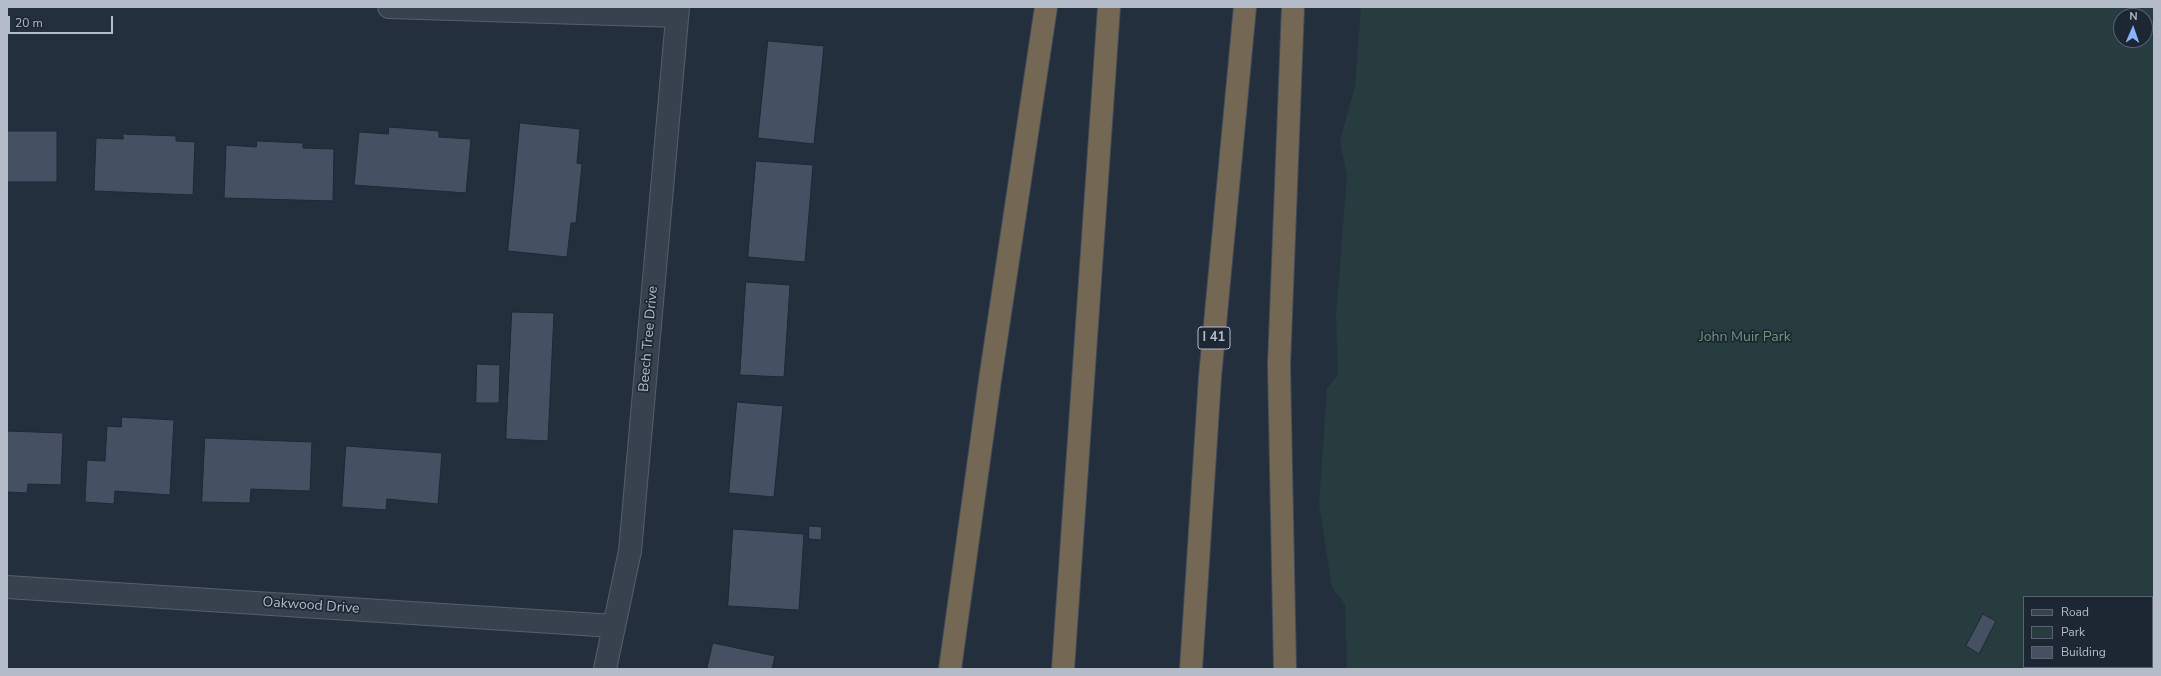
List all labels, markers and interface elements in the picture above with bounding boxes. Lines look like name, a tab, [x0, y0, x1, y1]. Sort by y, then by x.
scale bar	[10, 8, 115, 34]
north arrow	[2113, 8, 2153, 48]
text: N	[2129, 9, 2138, 24]
text: 20 m	[15, 15, 43, 31]
street label: Beech Tree Drive	[636, 285, 662, 393]
road number: I 41	[1198, 327, 1230, 349]
park label: John Muir Park	[1699, 330, 1791, 346]
street label: Oakwood Drive	[262, 594, 360, 618]
legend	[2023, 596, 2153, 668]
text: Road	[2061, 604, 2089, 620]
text: Park	[2061, 624, 2085, 640]
text: Building	[2061, 644, 2106, 660]

